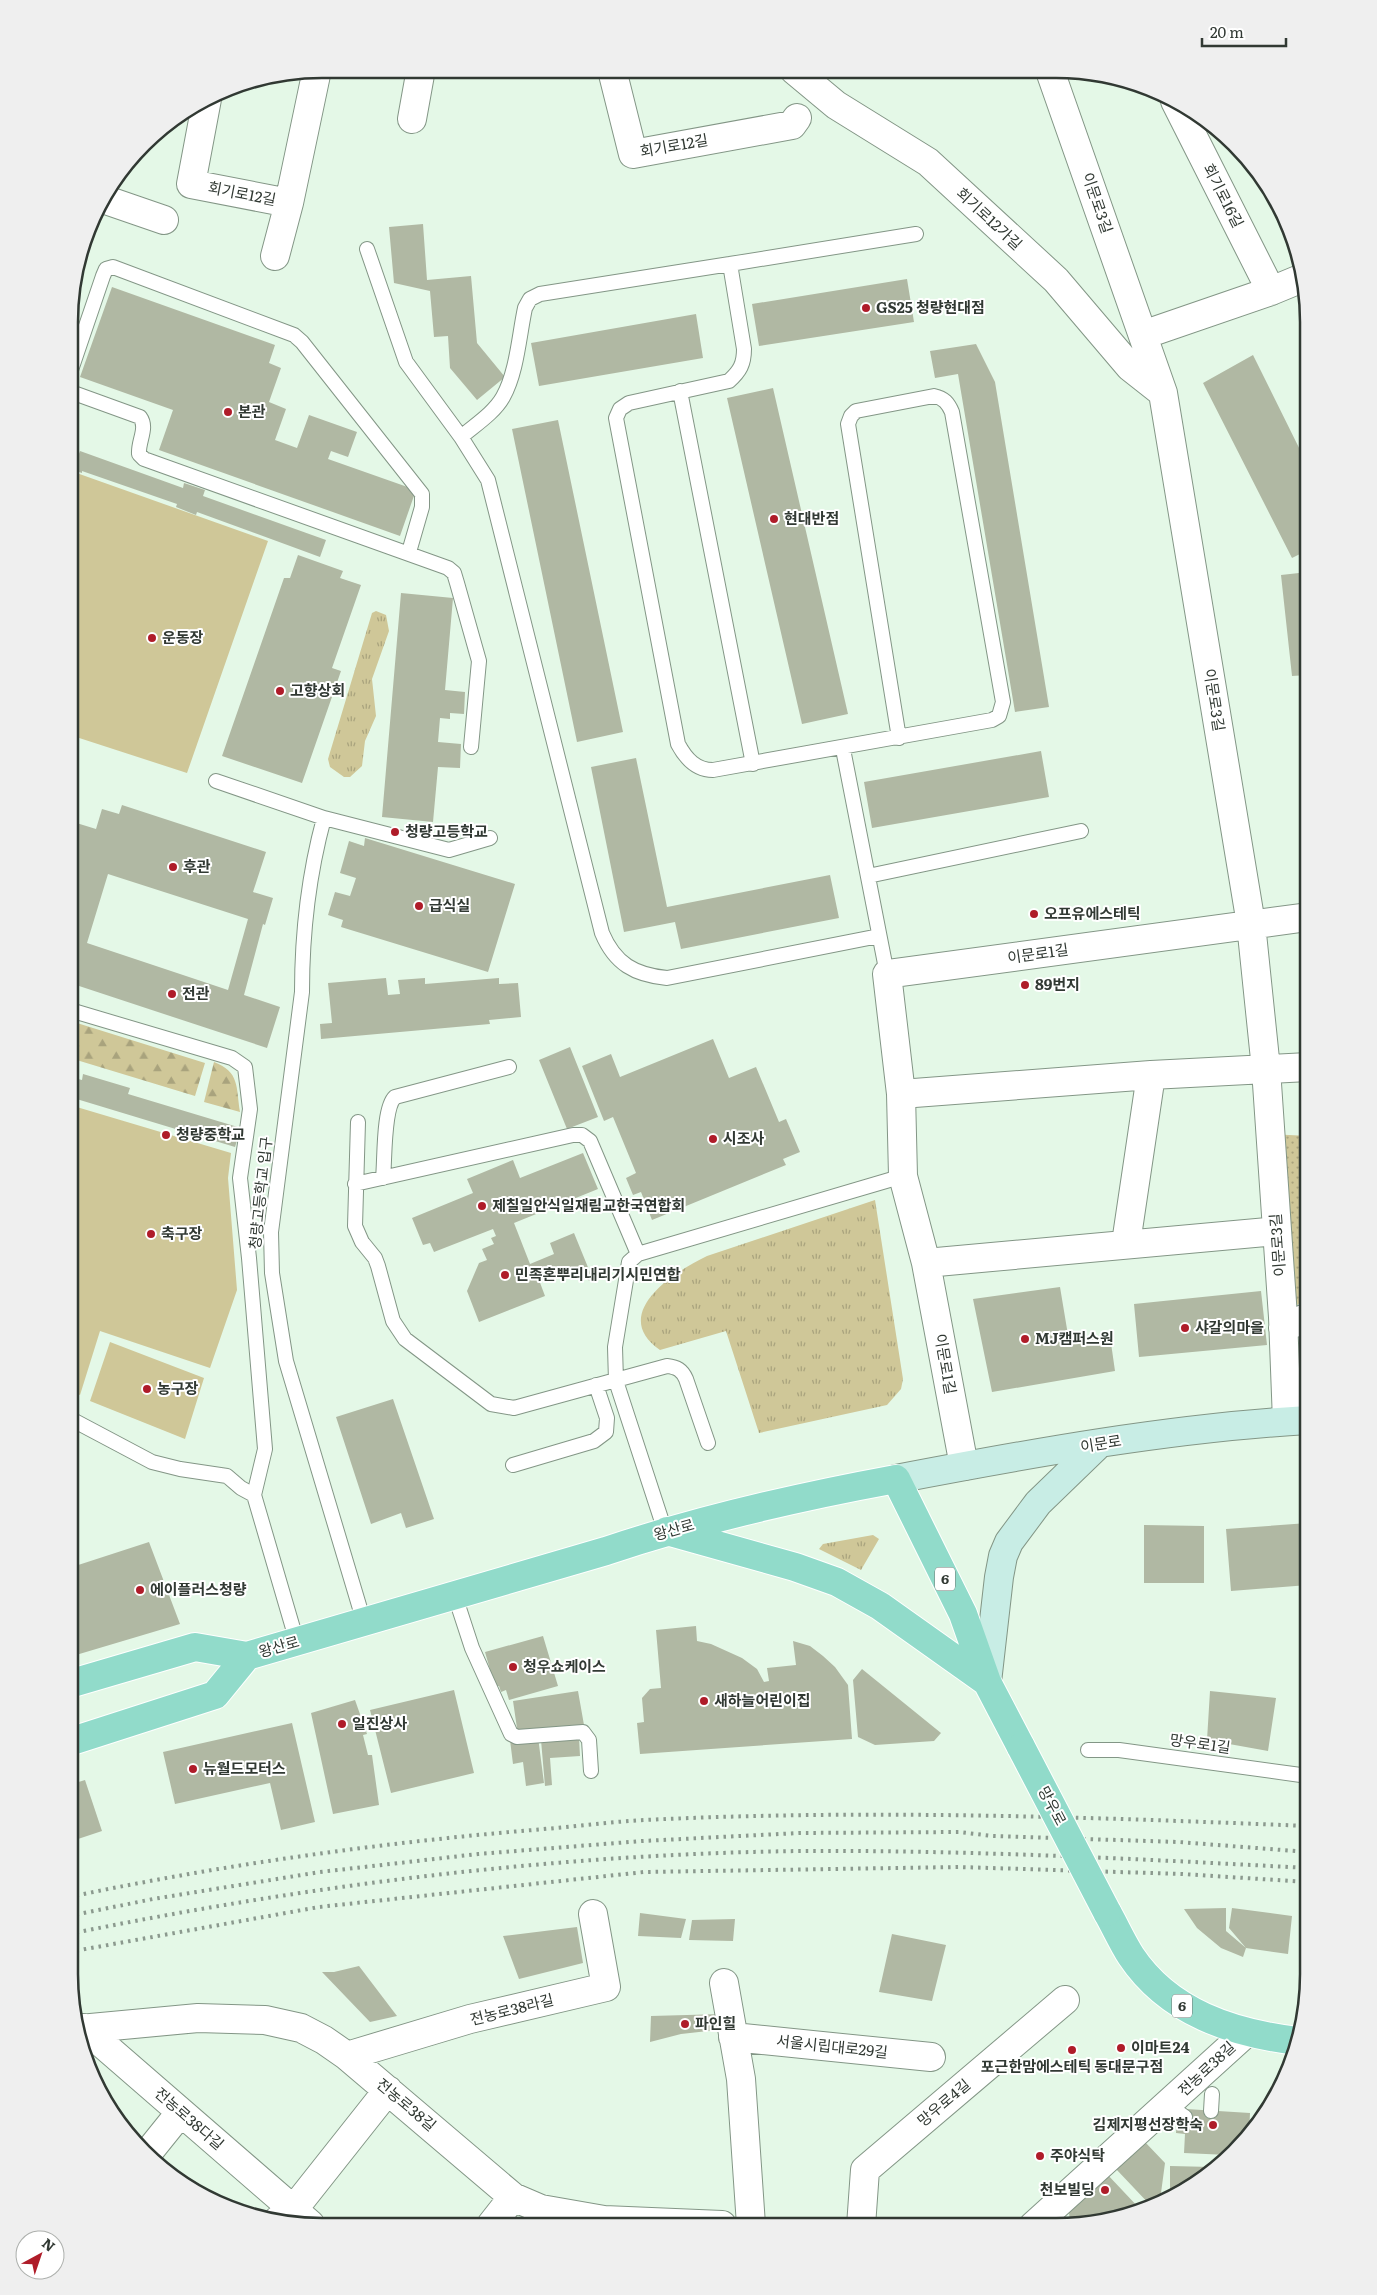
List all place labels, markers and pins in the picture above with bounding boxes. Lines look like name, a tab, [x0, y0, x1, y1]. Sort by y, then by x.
place label: GS25 청량현대점	[876, 295, 985, 318]
marker: GS25 청량현대점	[860, 302, 872, 314]
place label: 본관	[238, 399, 266, 422]
marker: 본관	[222, 406, 234, 418]
place label: 현대반점	[784, 506, 839, 529]
marker: 현대반점	[768, 513, 780, 525]
place label: 운동장	[162, 625, 204, 648]
marker: 운동장	[146, 632, 158, 644]
place label: 고향상회	[290, 678, 345, 701]
marker: 고향상회	[274, 685, 286, 697]
place label: 청량고등학교	[405, 819, 488, 842]
marker: 청량고등학교	[389, 826, 401, 838]
place label: 후관	[183, 854, 211, 877]
marker: 후관	[167, 861, 179, 873]
place label: 급식실	[429, 893, 470, 916]
marker: 급식실	[413, 900, 425, 912]
place label: 오프유에스테틱	[1044, 901, 1141, 924]
marker: 오프유에스테틱	[1028, 908, 1040, 920]
place label: 89번지	[1035, 972, 1080, 995]
marker: 89번지	[1019, 979, 1031, 991]
place label: 전관	[182, 981, 210, 1004]
marker: 전관	[166, 988, 178, 1000]
place label: 청량중학교	[176, 1122, 245, 1145]
place label: 시조사	[723, 1126, 765, 1149]
marker: 청량중학교	[160, 1129, 172, 1141]
marker: 시조사	[707, 1133, 719, 1145]
place label: 제칠일안식일재림교한국연합회	[492, 1193, 685, 1216]
marker: 제칠일안식일재림교한국연합회	[476, 1200, 488, 1212]
place label: 축구장	[161, 1221, 203, 1244]
marker: 축구장	[145, 1228, 157, 1240]
place label: 민족혼뿌리내리기시민연합	[515, 1262, 681, 1285]
marker: 민족혼뿌리내리기시민연합	[499, 1269, 511, 1281]
place label: 샤갈의마을	[1195, 1315, 1264, 1338]
marker: 샤갈의마을	[1179, 1322, 1191, 1334]
place label: MJ캠퍼스원	[1035, 1326, 1114, 1349]
marker: MJ캠퍼스원	[1019, 1333, 1031, 1345]
place label: 농구장	[157, 1376, 199, 1399]
marker: 농구장	[141, 1383, 153, 1395]
place label: 에이플러스청량	[150, 1577, 247, 1600]
marker: 에이플러스청량	[134, 1584, 146, 1596]
place label: 청우쇼케이스	[523, 1654, 606, 1677]
marker: 청우쇼케이스	[507, 1661, 519, 1673]
place label: 새하늘어린이집	[714, 1688, 811, 1711]
marker: 새하늘어린이집	[698, 1695, 710, 1707]
place label: 일진상사	[352, 1711, 407, 1734]
marker: 일진상사	[336, 1718, 348, 1730]
place label: 뉴월드모터스	[203, 1756, 286, 1779]
marker: 뉴월드모터스	[187, 1763, 199, 1775]
place label: 파인힐	[695, 2011, 736, 2034]
marker: 파인힐	[679, 2018, 691, 2030]
place label: 이마트24	[1131, 2035, 1190, 2058]
marker: 이마트24	[1115, 2042, 1127, 2054]
marker: 포근한맘에스테틱 동대문구점	[1066, 2044, 1078, 2056]
place label: 포근한맘에스테틱 동대문구점	[981, 2054, 1163, 2077]
place label: 김제지평선장학숙	[1093, 2112, 1203, 2135]
marker: 김제지평선장학숙	[1207, 2119, 1219, 2131]
place label: 주야식탁	[1050, 2143, 1105, 2166]
marker: 주야식탁	[1034, 2150, 1046, 2162]
place label: 천보빌딩	[1040, 2177, 1095, 2200]
marker: 천보빌딩	[1099, 2184, 1111, 2196]

